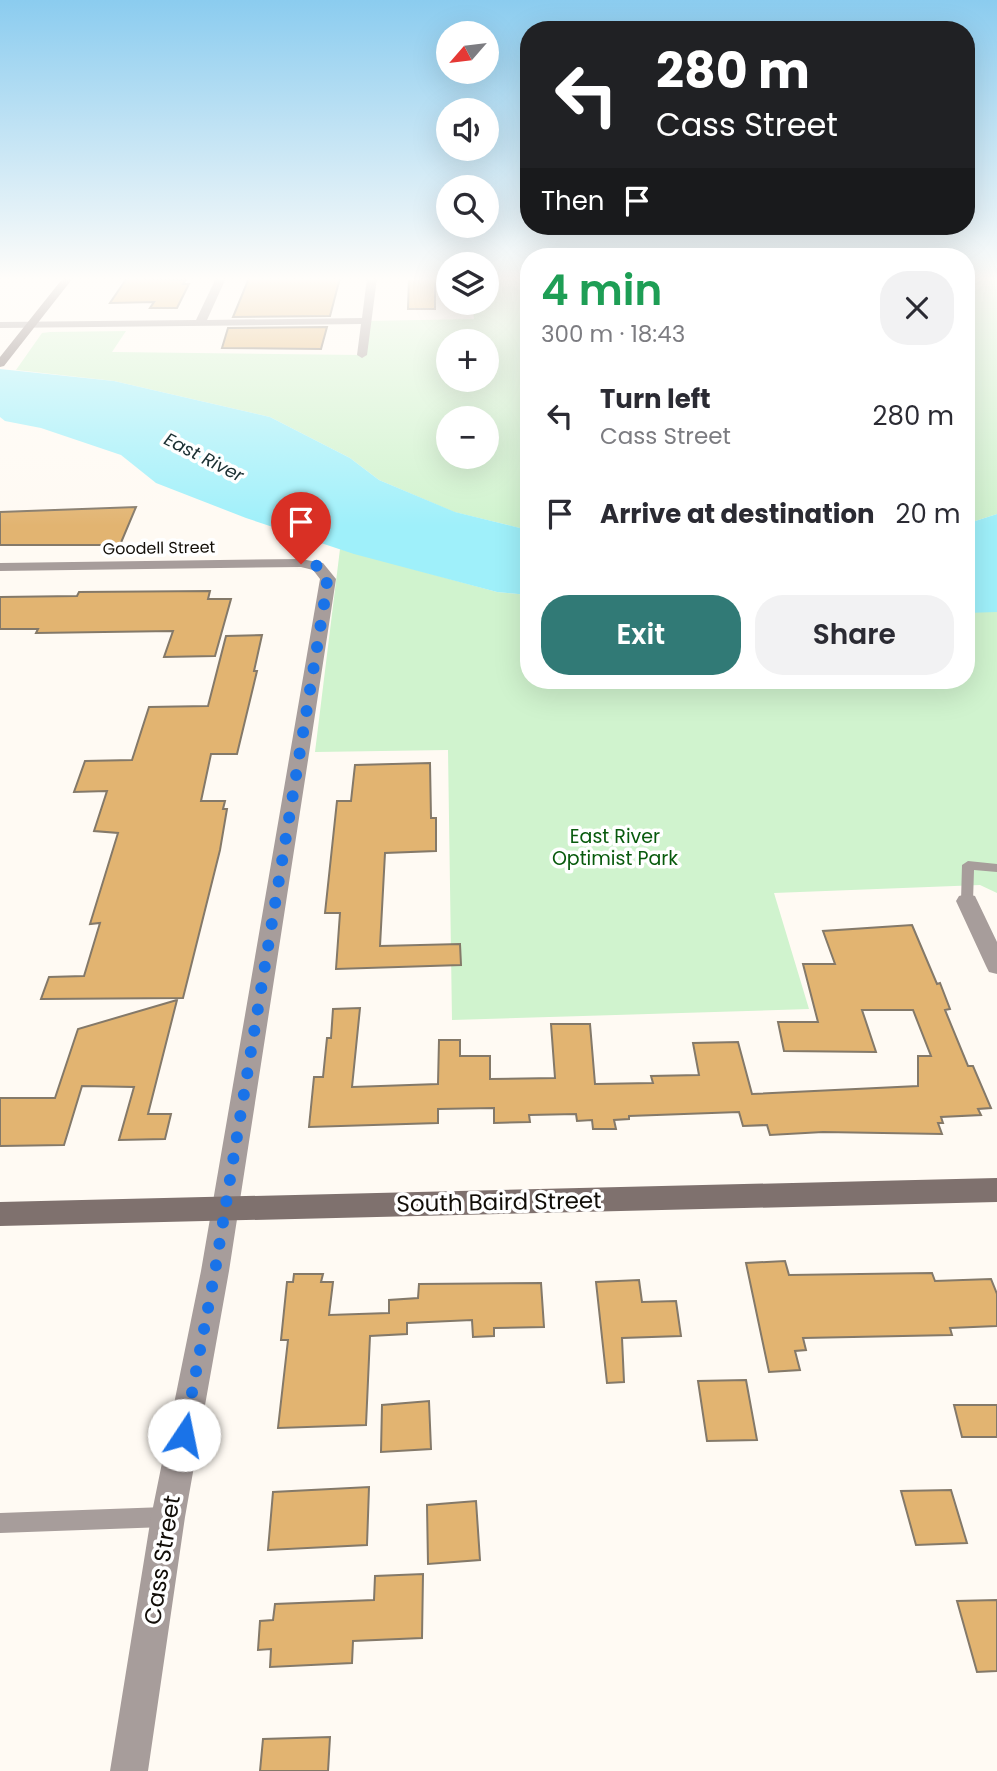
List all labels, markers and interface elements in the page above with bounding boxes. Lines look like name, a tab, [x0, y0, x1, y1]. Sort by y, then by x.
north arrow	[436, 21, 499, 84]
map controls	[436, 21, 499, 469]
text: 280 m	[656, 37, 810, 105]
icon: left	[541, 49, 632, 140]
button: sound	[436, 98, 499, 161]
text: Cass Street	[656, 102, 838, 147]
button: search	[436, 175, 499, 238]
icon: arrive	[618, 182, 656, 220]
text: Then	[541, 183, 604, 219]
button: layers	[436, 252, 499, 315]
text: 4 min	[541, 261, 662, 320]
button: close	[880, 271, 954, 345]
text: 300 m · 18:43	[541, 318, 685, 350]
button: +	[436, 329, 499, 392]
text: Turn left	[600, 381, 711, 417]
icon: left	[541, 397, 579, 435]
text: 280 m	[873, 398, 954, 434]
button: −	[436, 406, 499, 469]
text: Cass Street	[600, 420, 731, 452]
water label: East River	[160, 426, 249, 488]
pin	[271, 492, 331, 564]
icon: arrive	[541, 495, 579, 533]
text: Arrive at destination	[600, 496, 875, 532]
text: 20 m	[896, 496, 961, 532]
icon: arrive	[282, 503, 320, 541]
street label: Goodell Street	[102, 536, 216, 560]
button: Exit	[541, 595, 741, 675]
button: Share	[755, 595, 954, 675]
park label: East River Optimist Park	[552, 823, 678, 872]
street label: South Baird Street	[396, 1184, 602, 1220]
position arrow	[147, 1398, 221, 1472]
street label: Cass Street	[136, 1493, 188, 1627]

